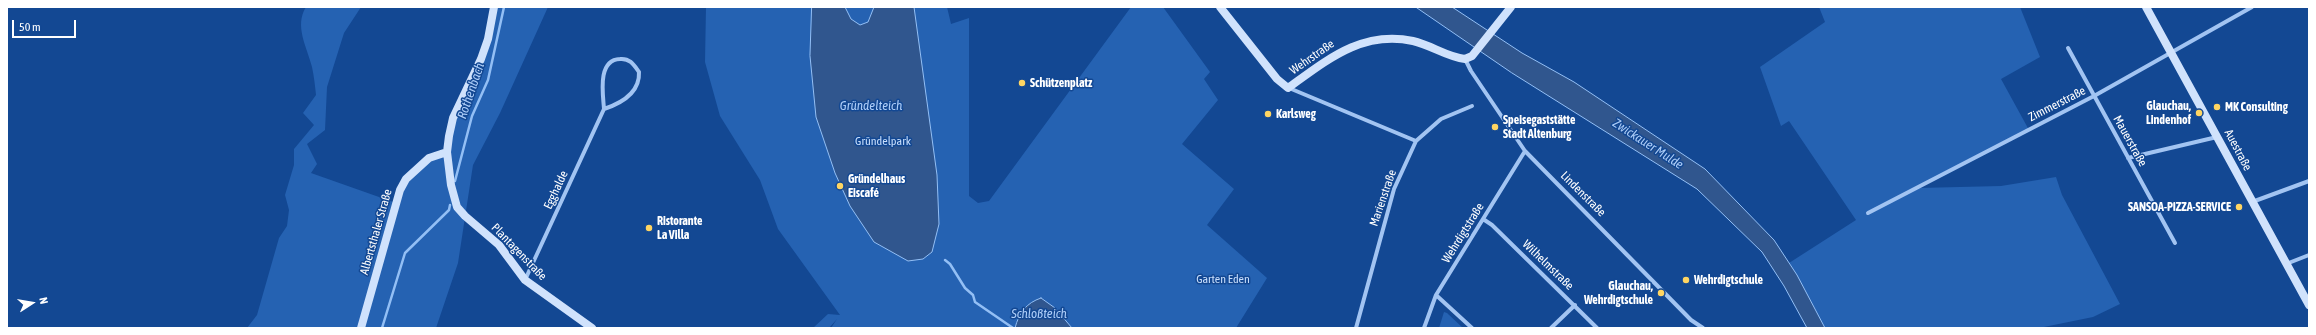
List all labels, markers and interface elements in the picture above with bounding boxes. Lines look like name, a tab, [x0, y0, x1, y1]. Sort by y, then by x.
scale bar	[14, 12, 78, 38]
text: 50 m	[19, 20, 41, 34]
street label: Wehrstraße	[1287, 37, 1337, 77]
water label: Rothenbach	[454, 61, 488, 121]
place label: Schützenplatz	[1030, 76, 1092, 90]
marker: Schützenplatz	[1017, 78, 1027, 88]
street label: Zimmerstraße	[2026, 83, 2088, 125]
water label: Gründelteich	[840, 98, 902, 114]
place label: Glauchau, Lindenhof	[2146, 99, 2191, 127]
place label: MK Consulting	[2225, 100, 2288, 114]
marker: MK Consulting	[2212, 102, 2222, 112]
place label: Karlsweg	[1276, 107, 1316, 121]
marker: Glauchau, Lindenhof	[2194, 108, 2204, 118]
marker: Karlsweg	[1263, 109, 1273, 119]
place label: Speisegaststätte Stadt Altenburg	[1503, 113, 1575, 141]
street label: Mauerstraße	[2110, 113, 2150, 169]
water label: Zwickauer Mulde	[1610, 115, 1686, 173]
marker: Speisegaststätte Stadt Altenburg	[1490, 122, 1500, 132]
street label: Auestraße	[2221, 127, 2255, 173]
park label: Gründelpark	[855, 134, 911, 148]
street label: Egghalde	[541, 168, 571, 212]
street label: Marienstraße	[1367, 168, 1399, 228]
street label: Lindenstraße	[1557, 168, 1609, 220]
place label: Gründelhaus Eiscafé	[848, 172, 905, 200]
marker: Gründelhaus Eiscafé	[835, 181, 845, 191]
street label: Albertsthaler Straße	[357, 188, 395, 276]
street label: Wehrdigtstraße	[1439, 200, 1487, 266]
place label: SANSOA-PIZZA-SERVICE	[2128, 200, 2231, 214]
marker: SANSOA-PIZZA-SERVICE	[2234, 202, 2244, 212]
place label: Ristorante La Villa	[657, 214, 702, 242]
street label: Plantagenstraße	[488, 221, 550, 283]
marker: Ristorante La Villa	[644, 223, 654, 233]
street label: Wilhelmstraße	[1519, 237, 1577, 293]
park label: Garten Eden	[1196, 272, 1250, 286]
place label: Wehrdigtschule	[1694, 273, 1763, 287]
marker: Wehrdigtschule	[1681, 275, 1691, 285]
place label: Glauchau, Wehrdigtschule	[1584, 279, 1653, 307]
north arrow	[12, 283, 52, 323]
marker: Glauchau, Wehrdigtschule	[1656, 288, 1666, 298]
text: N	[37, 296, 50, 305]
water label: Schloßteich	[1011, 306, 1067, 322]

